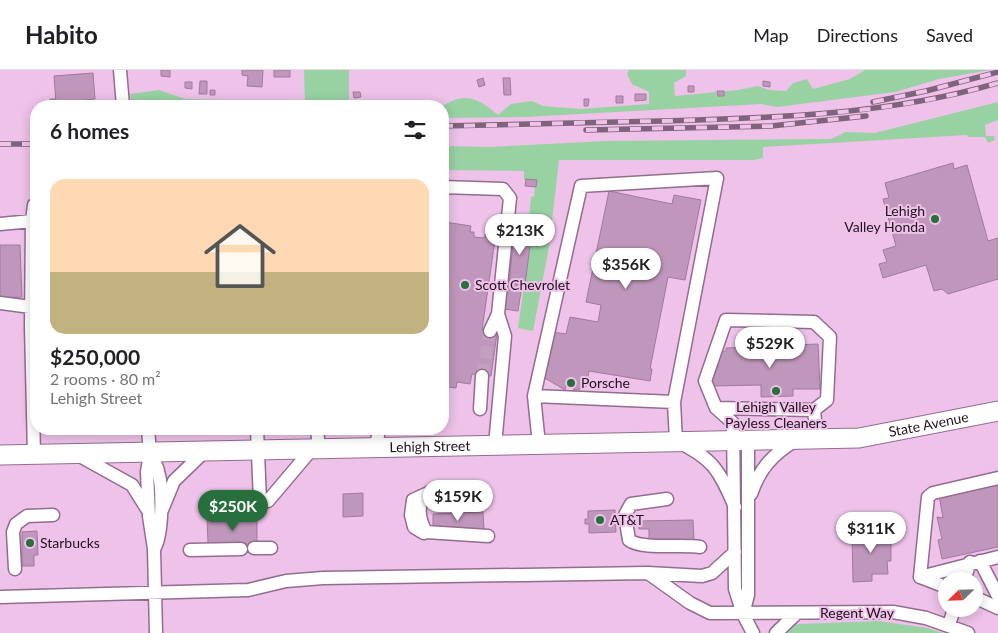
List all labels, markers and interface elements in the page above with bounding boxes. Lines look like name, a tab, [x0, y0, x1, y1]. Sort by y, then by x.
text: Habito	[25, 20, 98, 49]
text: Map	[753, 24, 789, 46]
text: Directions	[817, 24, 898, 46]
text: Saved	[926, 24, 973, 46]
icon: filters	[401, 116, 429, 144]
text: 6 homes	[50, 118, 129, 143]
place label: Lehigh Valley Honda	[844, 202, 925, 235]
icon: home	[195, 211, 285, 301]
marker: Lehigh Valley Honda	[929, 213, 941, 225]
pin: $213K	[485, 214, 555, 256]
text: $213K	[496, 220, 544, 239]
pin: $356K	[591, 248, 661, 290]
text: $356K	[602, 254, 650, 273]
place label: Scott Chevrolet	[475, 276, 570, 293]
marker: Scott Chevrolet	[459, 279, 471, 291]
pin: $529K	[735, 326, 805, 369]
text: $529K	[746, 333, 794, 352]
text: $250,000	[50, 344, 140, 369]
text: 2 rooms · 80 m²	[50, 369, 161, 388]
place label: Porsche	[581, 374, 630, 391]
marker: Porsche	[565, 377, 577, 389]
marker: Lehigh Valley Payless Cleaners	[770, 385, 782, 397]
text: Lehigh Street	[50, 388, 142, 407]
place label: Lehigh Valley Payless Cleaners	[725, 398, 827, 431]
street label: State Avenue	[887, 408, 970, 440]
street label: Lehigh Street	[389, 437, 471, 455]
pin: $159K	[423, 480, 493, 522]
text: $159K	[434, 486, 482, 505]
pin: $250K	[198, 490, 268, 532]
text: $250K	[209, 496, 257, 515]
place label: AT&T	[610, 511, 645, 528]
pin: $311K	[836, 512, 906, 554]
marker: AT&T	[594, 514, 606, 526]
text: $311K	[847, 518, 895, 537]
place label: Starbucks	[40, 534, 100, 551]
marker: Starbucks	[24, 537, 36, 549]
north arrow	[938, 572, 982, 618]
map controls	[938, 572, 983, 617]
street label: Regent Way	[820, 604, 895, 621]

